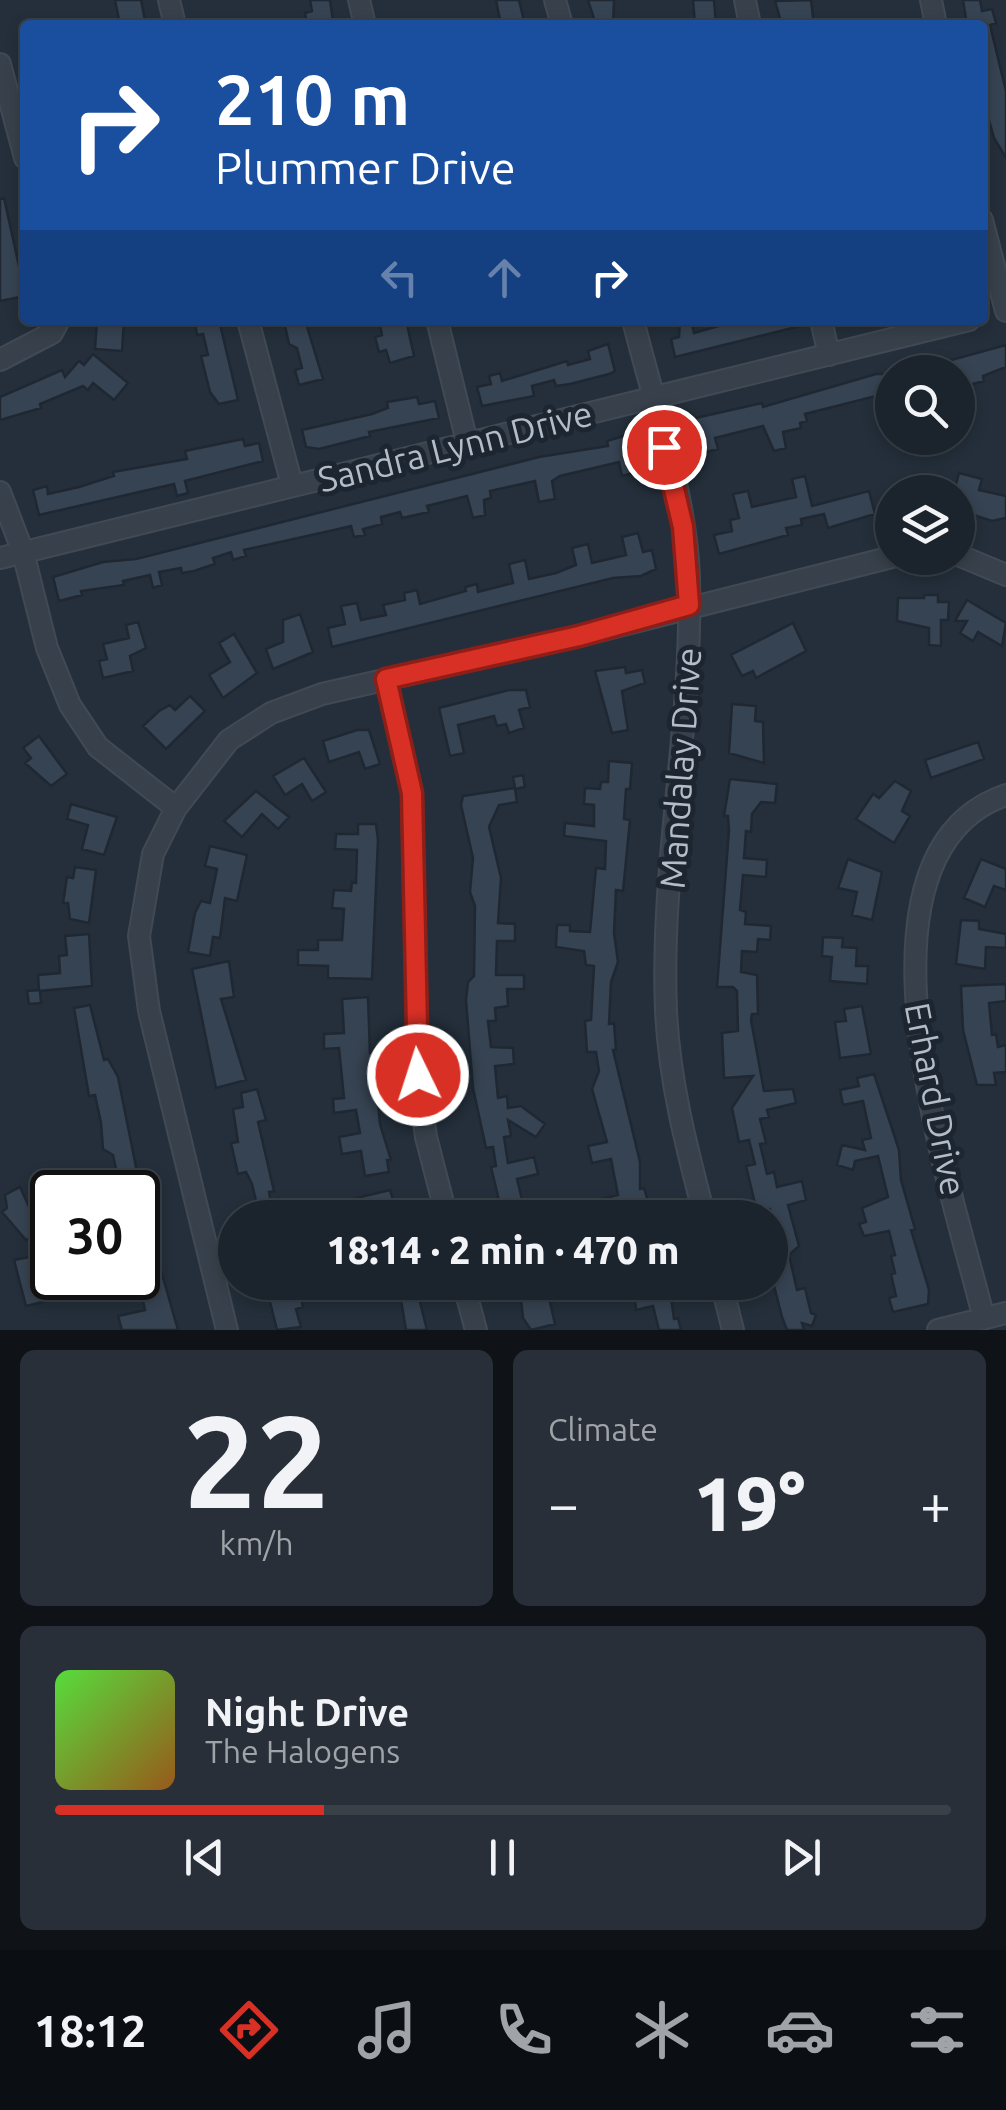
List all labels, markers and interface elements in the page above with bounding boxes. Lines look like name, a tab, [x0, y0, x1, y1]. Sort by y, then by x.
icon: right	[50, 60, 180, 190]
text: 210 m	[215, 60, 410, 138]
text: Plummer Drive	[215, 142, 516, 193]
icon: left	[372, 250, 427, 305]
icon: ahead	[477, 250, 532, 305]
icon: right	[582, 250, 637, 305]
map controls	[875, 355, 975, 575]
button: search	[875, 355, 975, 455]
street label: Sandra Lynn Drive	[314, 393, 596, 499]
pin	[622, 405, 707, 490]
icon: arrive	[637, 420, 692, 475]
button: layers	[875, 475, 975, 575]
street label: Mandalay Drive	[652, 646, 708, 890]
street label: Erhard Drive	[898, 999, 974, 1199]
position arrow	[366, 1023, 470, 1127]
speed limit sign: 30	[30, 1170, 160, 1300]
text: 18:14 · 2 min · 470 m	[326, 1229, 680, 1271]
text: 22	[183, 1387, 330, 1533]
text: Climate	[548, 1411, 658, 1447]
text: 19°	[694, 1461, 805, 1545]
text: −	[548, 1473, 579, 1534]
text: +	[920, 1473, 951, 1534]
text: km/h	[220, 1525, 293, 1561]
text: Night Drive	[205, 1691, 409, 1733]
text: The Halogens	[205, 1733, 400, 1769]
icon: previous	[177, 1830, 232, 1885]
icon: pause	[475, 1830, 530, 1885]
icon: next	[774, 1830, 829, 1885]
icon: directions	[214, 1995, 284, 2065]
icon: music	[352, 1995, 422, 2065]
icon: phone	[489, 1995, 559, 2065]
icon: climate	[627, 1995, 697, 2065]
icon: car	[765, 1995, 835, 2065]
icon: filters	[902, 1995, 972, 2065]
text: 18:12	[34, 2005, 146, 2056]

